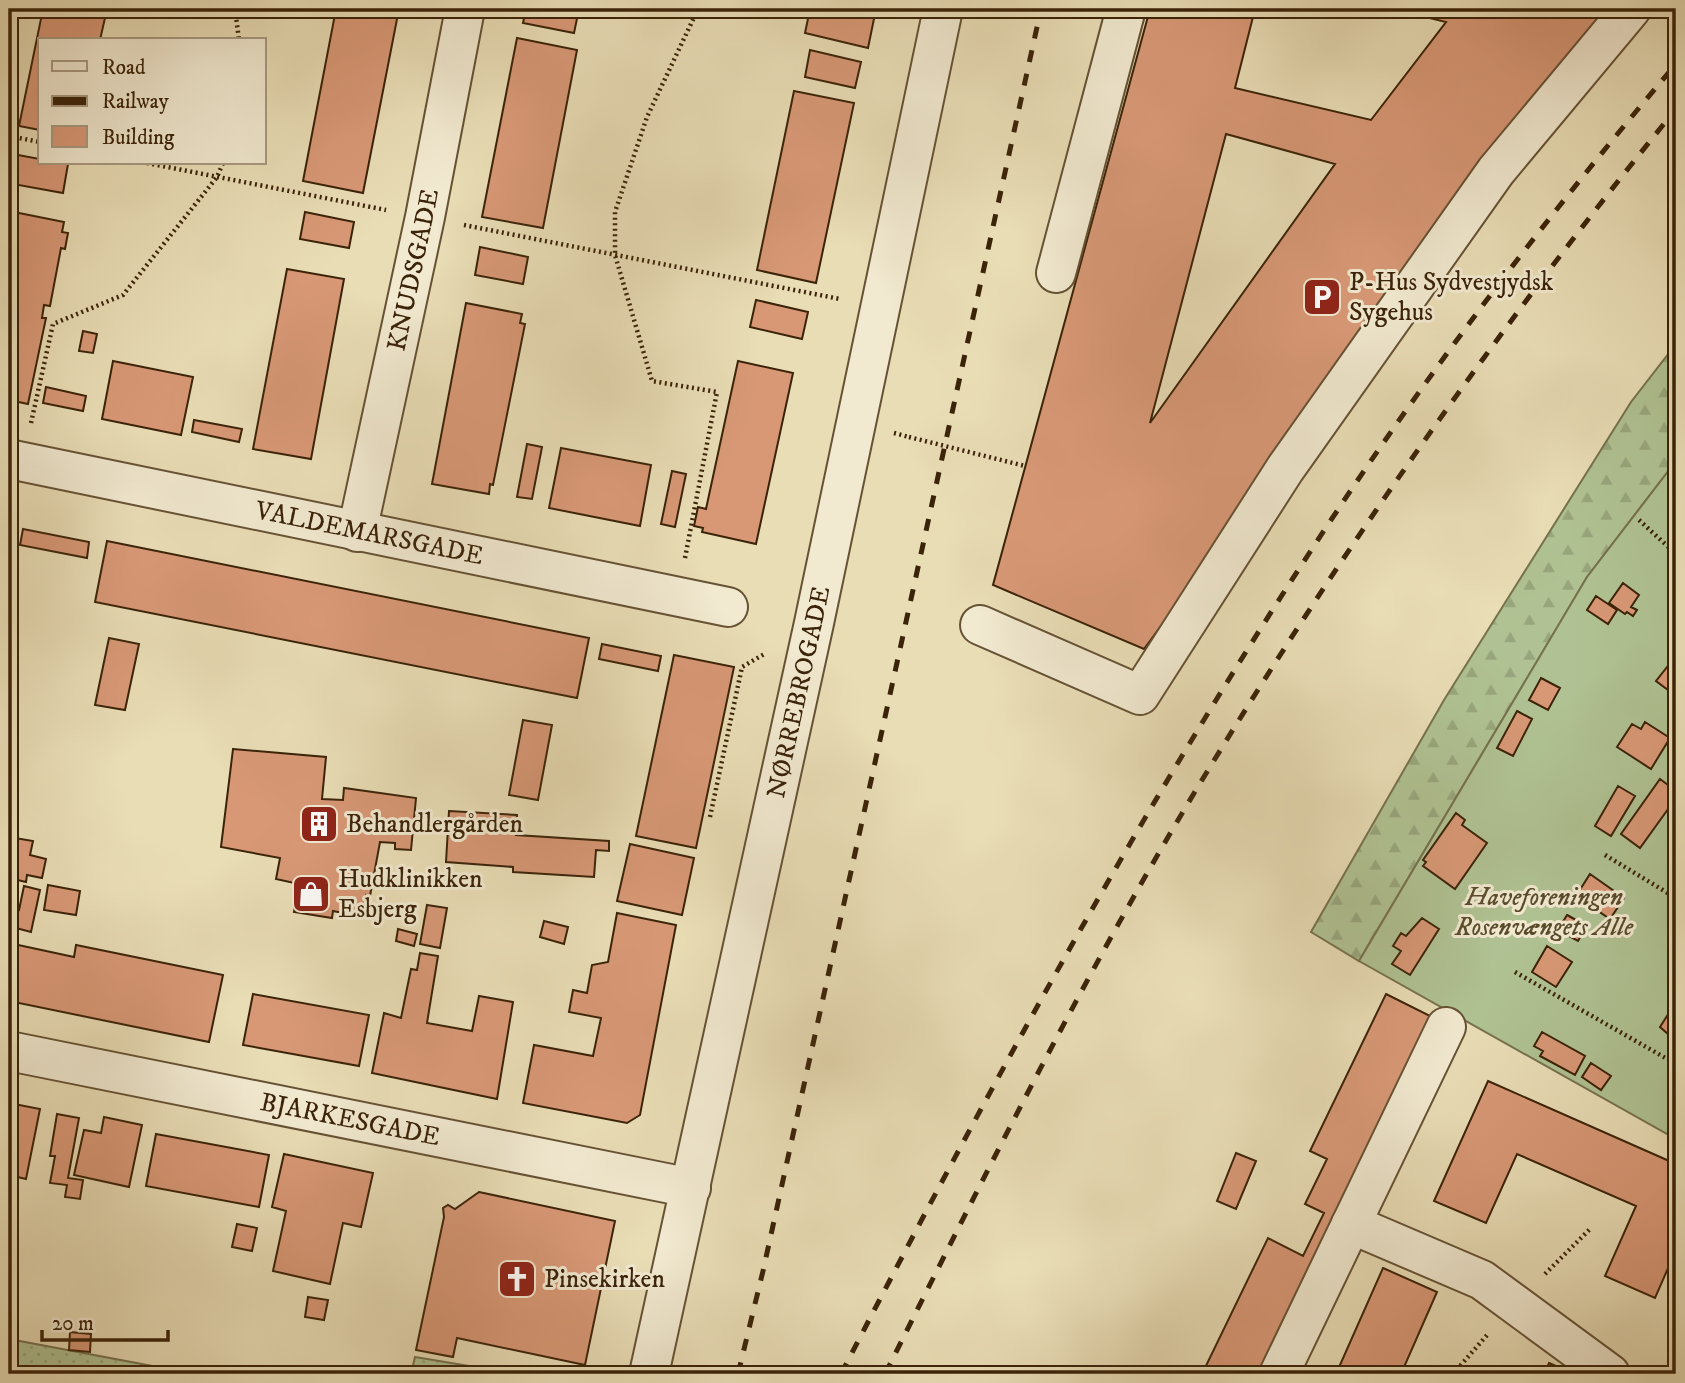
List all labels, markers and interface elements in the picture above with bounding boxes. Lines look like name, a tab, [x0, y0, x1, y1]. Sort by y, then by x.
legend	[38, 38, 266, 164]
text: Road	[102, 55, 146, 81]
text: Railway	[102, 89, 170, 115]
text: Building	[102, 125, 175, 151]
street label: KNUDSGADE	[380, 186, 447, 354]
place label: P-Hus Sydvestjydsk Sygehus	[1349, 266, 1554, 329]
parking icon: P-Hus Sydvestjydsk Sygehus	[1301, 276, 1343, 318]
street label: VALDEMARSGADE	[252, 493, 486, 573]
street label: NØRREBROGADE	[759, 583, 838, 801]
building icon: Behandlergården	[298, 803, 340, 845]
place label: Behandlergården	[346, 808, 524, 841]
place label: Hudklinikken Esbjerg	[338, 863, 483, 926]
shop icon: Hudklinikken Esbjerg	[290, 873, 332, 915]
park label: Haveforeningen Rosenvængets Alle	[1454, 881, 1634, 944]
street label: BJARKESGADE	[257, 1085, 443, 1154]
church icon: Pinsekirken	[496, 1258, 538, 1300]
place label: Pinsekirken	[544, 1263, 665, 1296]
scale bar	[42, 1299, 168, 1343]
text: 20 m	[52, 1311, 94, 1337]

